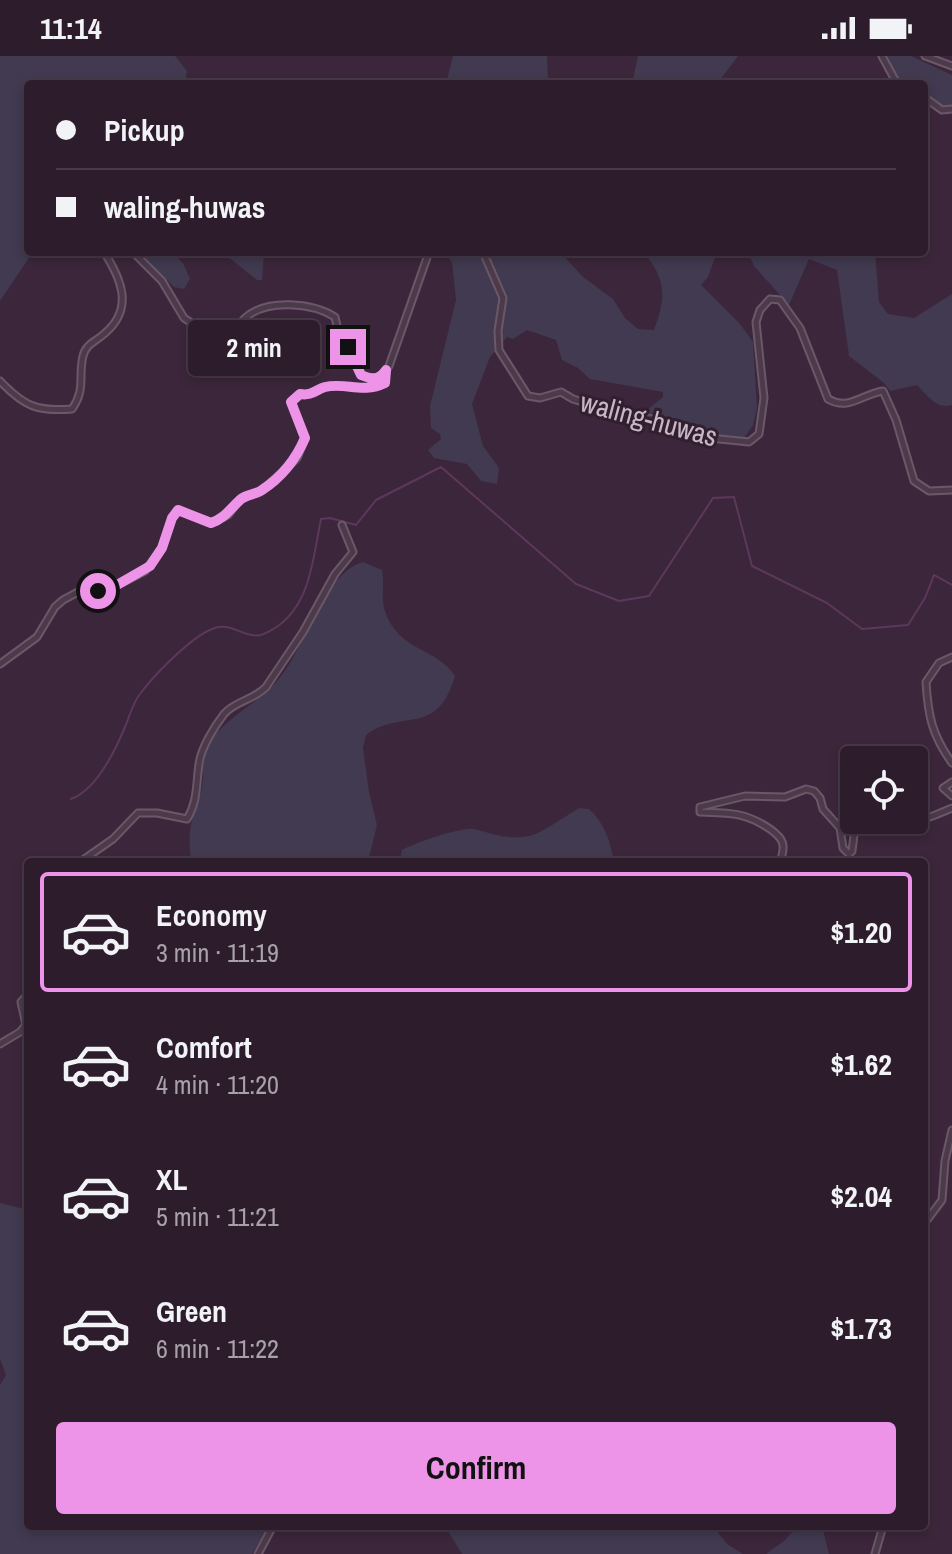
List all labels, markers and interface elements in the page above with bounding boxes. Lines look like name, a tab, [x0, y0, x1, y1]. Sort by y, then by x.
text: 11:14	[40, 8, 102, 48]
text: Pickup	[104, 110, 185, 150]
text: waling-huwas	[104, 187, 265, 227]
callout: 2 min	[188, 319, 320, 375]
route end	[330, 329, 366, 365]
text: 2 min	[226, 330, 282, 365]
street label: waling-huwas	[576, 382, 722, 456]
route start	[80, 573, 116, 609]
map controls	[840, 746, 928, 834]
button: locate	[840, 746, 928, 834]
text: Economy	[156, 895, 267, 935]
icon: car	[60, 896, 132, 968]
text: $1.20	[830, 912, 892, 952]
text: 3 min · 11:19	[156, 935, 279, 970]
text: Comfort	[156, 1027, 252, 1067]
icon: car	[60, 1028, 132, 1100]
text: $1.62	[830, 1044, 892, 1084]
text: 4 min · 11:20	[156, 1067, 279, 1102]
text: XL	[156, 1159, 187, 1199]
icon: car	[60, 1160, 132, 1232]
text: $2.04	[830, 1176, 892, 1216]
text: 5 min · 11:21	[156, 1199, 279, 1234]
text: Green	[156, 1291, 227, 1331]
icon: car	[60, 1292, 132, 1364]
text: $1.73	[830, 1308, 892, 1348]
text: 6 min · 11:22	[156, 1331, 279, 1366]
button: Confirm	[56, 1422, 896, 1514]

